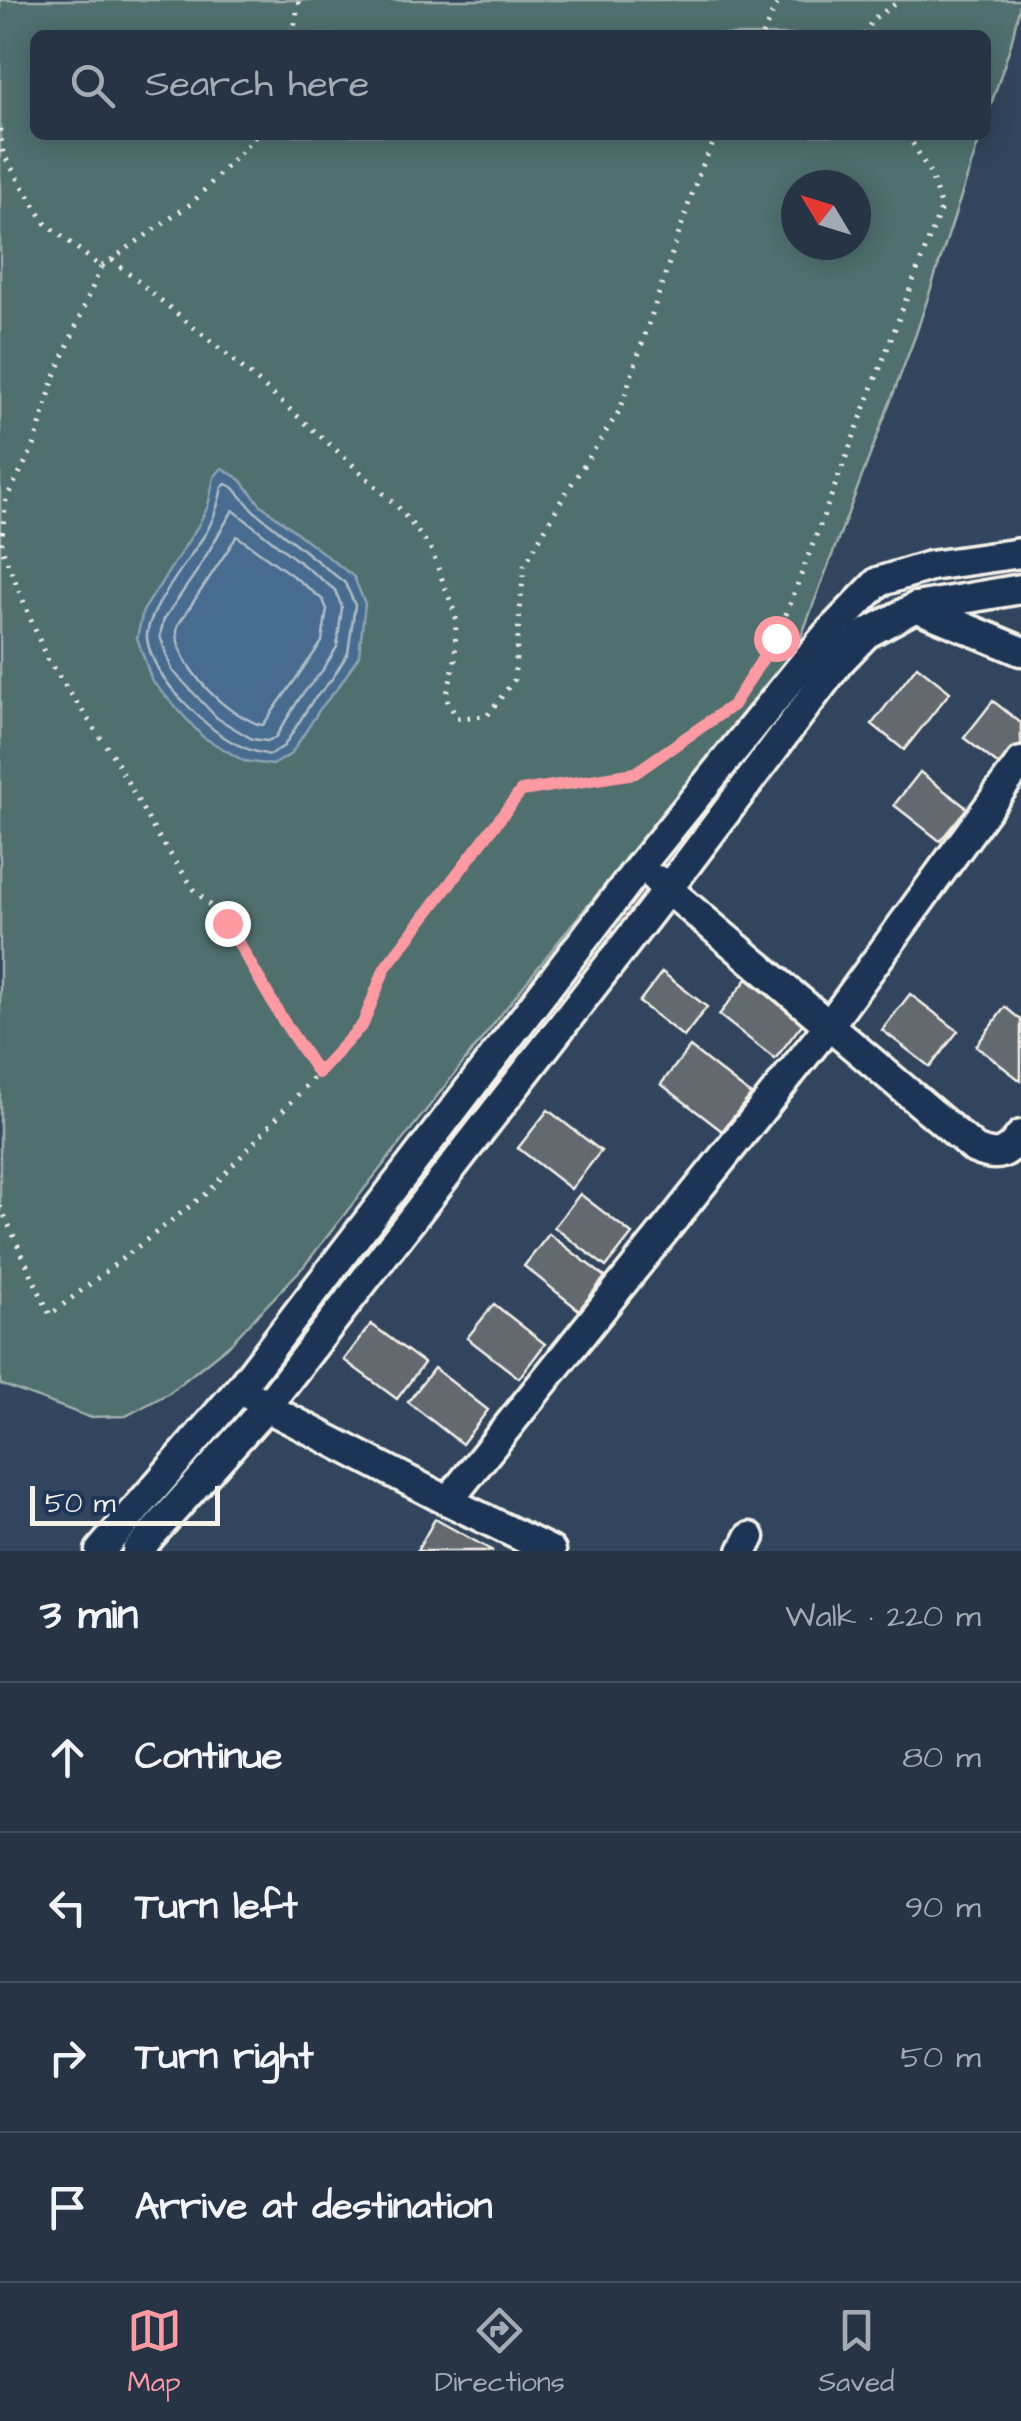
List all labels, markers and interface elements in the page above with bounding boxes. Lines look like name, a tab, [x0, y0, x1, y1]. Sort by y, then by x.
search box	[30, 30, 991, 140]
icon: search	[65, 58, 120, 113]
text: Search here	[145, 59, 369, 111]
north arrow	[781, 170, 871, 260]
route start	[754, 616, 800, 662]
route end	[205, 901, 251, 947]
scale bar	[30, 1481, 220, 1526]
text: 50 m	[45, 1484, 116, 1523]
text: 3 min	[40, 1587, 138, 1645]
text: Walk · 220 m	[785, 1594, 981, 1639]
icon: ahead	[40, 1730, 95, 1785]
text: Continue	[135, 1731, 282, 1783]
text: 80 m	[902, 1735, 981, 1780]
icon: left	[40, 1880, 95, 1935]
text: Turn left	[135, 1881, 298, 1933]
text: 90 m	[905, 1885, 981, 1930]
icon: right	[40, 2030, 95, 2085]
text: Turn right	[135, 2031, 314, 2083]
text: 50 m	[900, 2035, 981, 2080]
icon: arrive	[40, 2180, 95, 2235]
text: Arrive at destination	[135, 2181, 492, 2233]
tab: Map	[127, 2303, 182, 2402]
tab: Directions	[435, 2303, 565, 2402]
tab: Saved	[818, 2303, 894, 2402]

